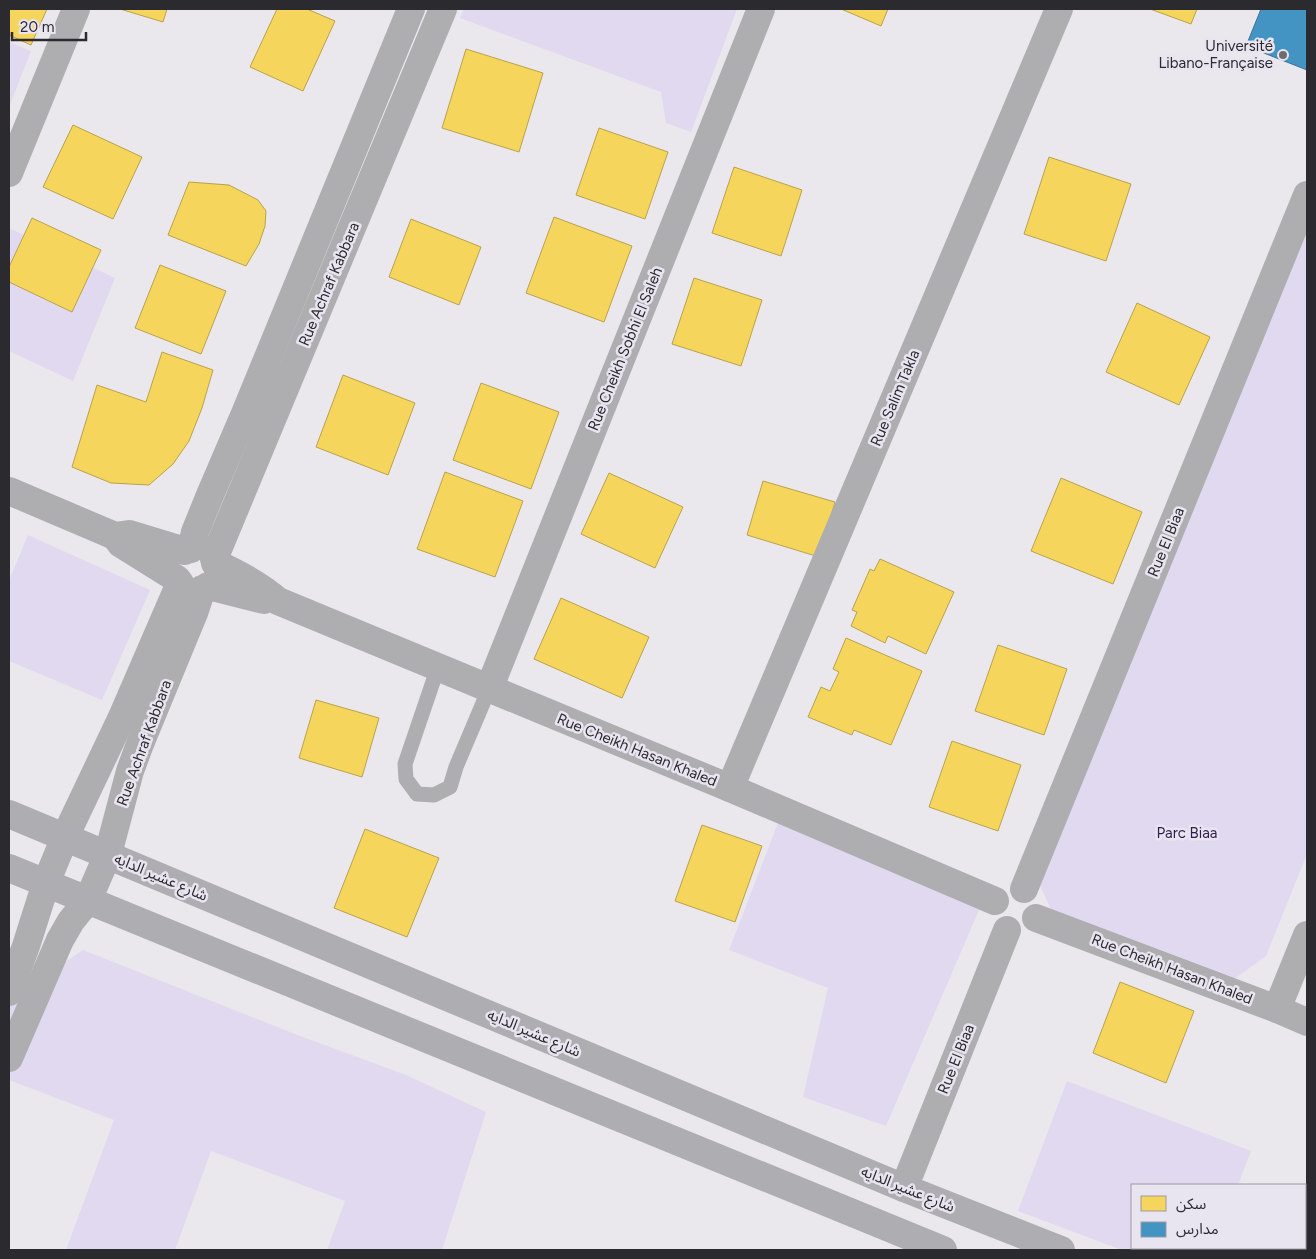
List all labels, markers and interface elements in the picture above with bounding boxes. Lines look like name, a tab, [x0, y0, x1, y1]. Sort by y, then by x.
scale bar	[12, 10, 86, 42]
text: 20 m	[20, 18, 54, 36]
place label: Université Libano-Française	[1158, 37, 1273, 72]
marker: Université Libano-Française	[1277, 49, 1289, 61]
street label: Rue Achraf Kabbara	[295, 219, 363, 349]
street label: Rue Cheikh Sobhi El Saleh	[584, 265, 666, 433]
street label: Rue Salim Takla	[867, 347, 923, 449]
street label: Rue El Biaa	[1144, 505, 1188, 579]
street label: Rue Achraf Kabbara	[113, 678, 175, 808]
street label: Rue Cheikh Hasan Khaled	[554, 710, 720, 790]
park label: Parc Biaa	[1156, 824, 1218, 842]
street label: شارع عشير الدايه	[111, 849, 210, 908]
street label: Rue Cheikh Hasan Khaled	[1089, 930, 1255, 1008]
street label: شارع عشير الدايه	[484, 1005, 583, 1064]
street label: Rue El Biaa	[934, 1022, 978, 1096]
street label: شارع عشير الدايه	[857, 1162, 958, 1219]
legend	[1131, 1184, 1306, 1249]
text: سكن	[1176, 1195, 1207, 1213]
text: مدارس	[1176, 1220, 1219, 1238]

